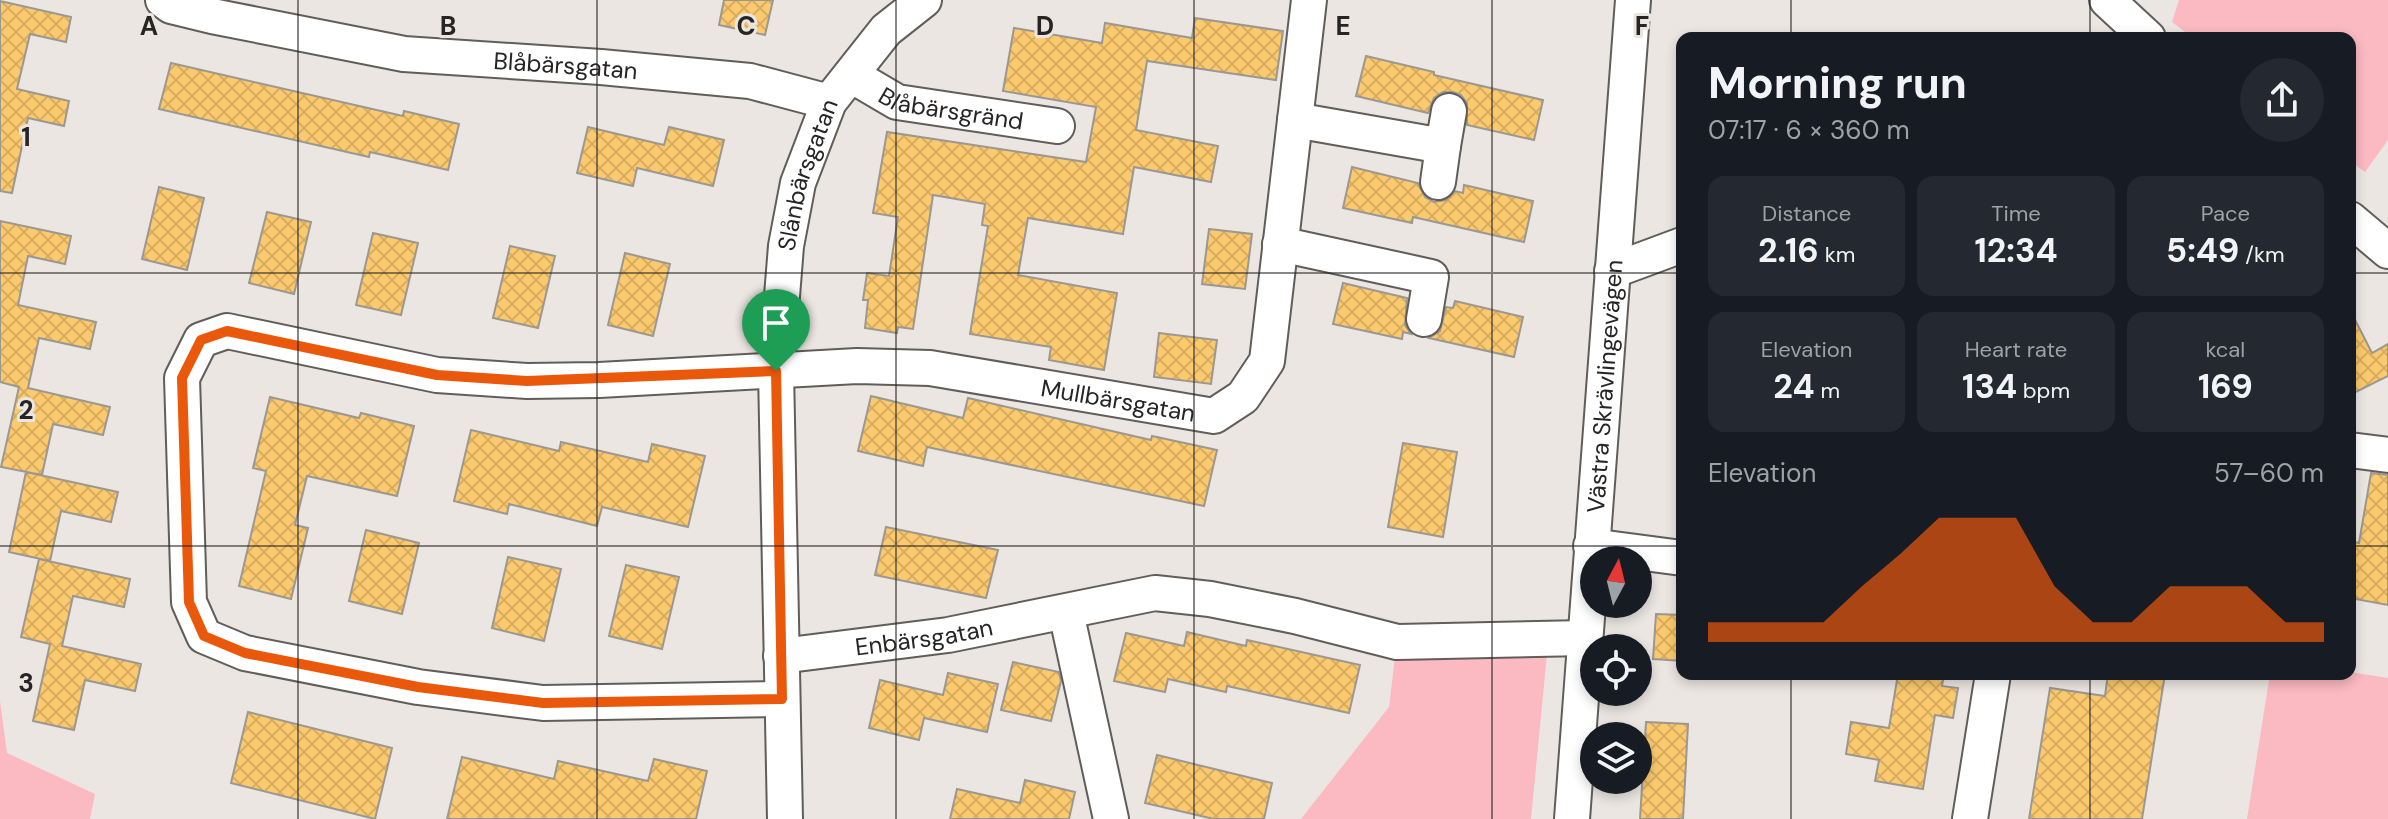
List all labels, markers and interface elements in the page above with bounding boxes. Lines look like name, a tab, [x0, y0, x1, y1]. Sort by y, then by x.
text: A	[140, 9, 158, 43]
text: B	[440, 9, 456, 43]
text: C	[736, 9, 756, 43]
text: D	[1036, 9, 1054, 43]
text: E	[1335, 9, 1351, 43]
text: F	[1635, 9, 1649, 43]
street label: Blåbärsgatan	[493, 44, 639, 86]
text: Morning run	[1708, 54, 1967, 112]
button: share	[2240, 58, 2324, 142]
street label: Blåbärsgränd	[873, 79, 1026, 136]
street label: Slånbärsgatan	[770, 94, 844, 253]
text: 07:17 · 6 × 360 m	[1708, 113, 1910, 147]
text: 1	[21, 120, 31, 154]
text: Distance	[1762, 199, 1851, 228]
text: Time	[1991, 199, 2041, 228]
text: Pace	[2201, 199, 2250, 228]
text: 2.16	[1758, 228, 1819, 273]
text: 12:34	[1974, 228, 2058, 273]
text: 5:49	[2166, 228, 2239, 273]
text: km	[1819, 240, 1855, 269]
text: /km	[2239, 240, 2285, 269]
street label: Västra Skrävlingevägen	[1579, 259, 1629, 514]
pin	[742, 289, 810, 371]
icon: arrive	[754, 301, 798, 345]
text: Elevation	[1761, 335, 1853, 364]
text: Heart rate	[1965, 335, 2067, 364]
text: kcal	[2205, 335, 2245, 364]
text: 24	[1773, 364, 1815, 409]
text: 134	[1962, 364, 2017, 409]
text: 169	[2198, 364, 2253, 409]
street label: Mullbärsgatan	[1039, 372, 1198, 428]
text: m	[1815, 376, 1840, 405]
text: bpm	[2017, 376, 2070, 405]
text: 2	[18, 393, 34, 427]
text: Elevation	[1708, 456, 1816, 490]
text: 57–60 m	[2214, 456, 2324, 490]
north arrow	[1580, 546, 1652, 618]
map controls	[1580, 546, 1652, 794]
street label: Enbärsgatan	[853, 611, 995, 662]
button: locate	[1580, 634, 1652, 706]
text: 3	[18, 666, 34, 700]
button: layers	[1580, 722, 1652, 794]

